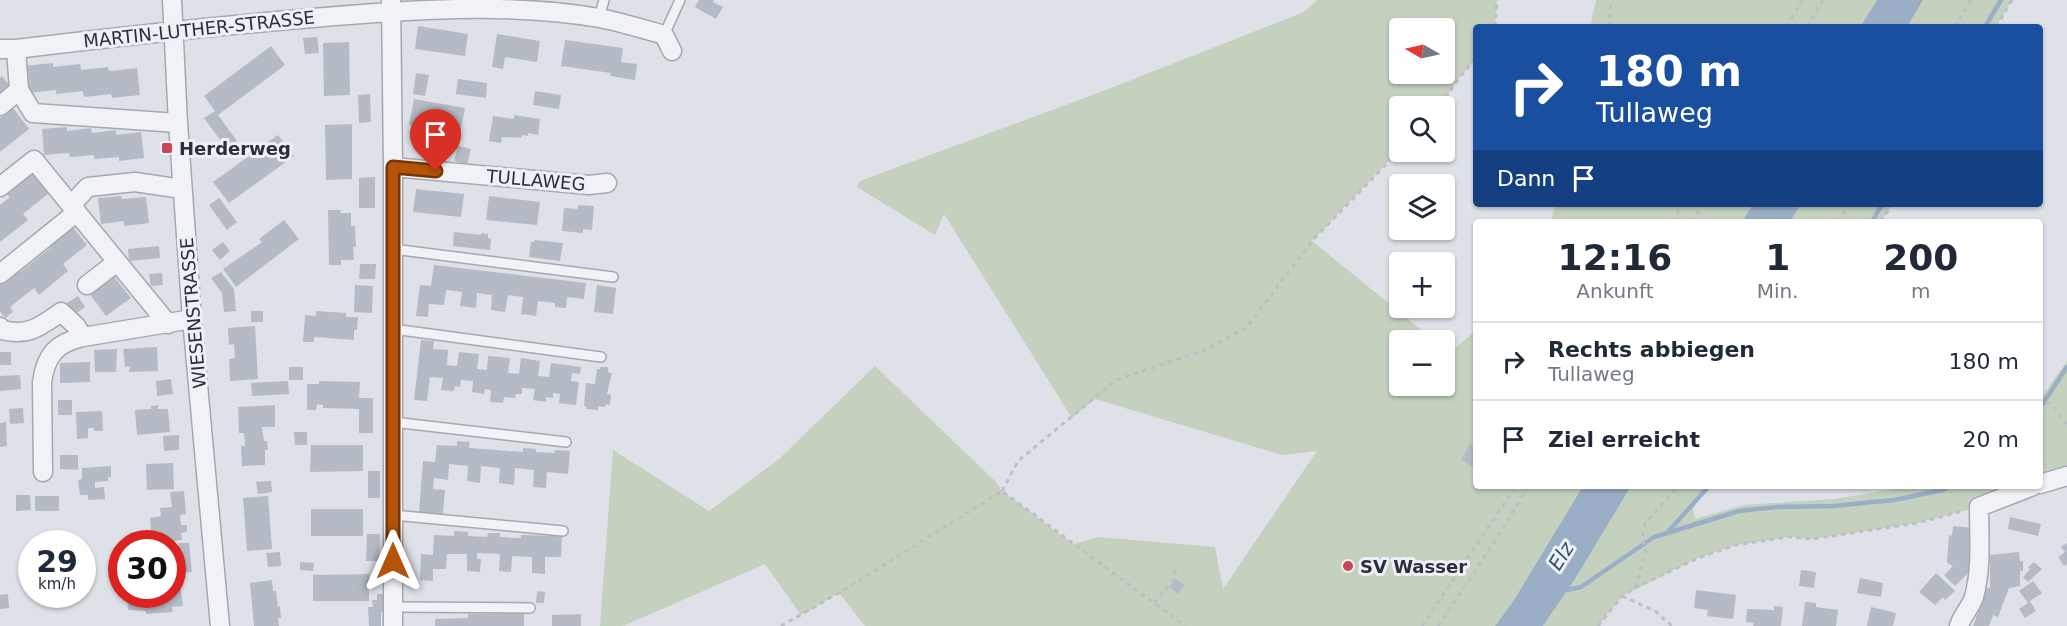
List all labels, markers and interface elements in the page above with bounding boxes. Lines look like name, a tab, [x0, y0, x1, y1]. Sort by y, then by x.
street label: MARTIN-LUTHER-STRASSE	[82, 6, 316, 52]
north arrow	[1389, 18, 1455, 84]
map controls	[1389, 18, 1455, 396]
text: 180 m	[1596, 47, 1742, 96]
icon: right	[1497, 48, 1575, 126]
button: search	[1389, 96, 1455, 162]
text: Tullaweg	[1596, 97, 1713, 128]
pin	[410, 109, 461, 171]
icon: arrive	[419, 118, 452, 151]
place label: Herderweg	[179, 138, 291, 159]
marker: Herderweg	[160, 141, 174, 155]
icon: arrive	[1567, 162, 1600, 195]
street label: TULLAWEG	[485, 165, 586, 195]
text: Dann	[1497, 166, 1555, 191]
button: layers	[1389, 174, 1455, 240]
street label: WIESENSTRASSE	[176, 237, 210, 389]
text: 12:16	[1558, 237, 1672, 278]
text: 1	[1765, 237, 1790, 278]
text: 200	[1883, 237, 1958, 278]
button: +	[1389, 252, 1455, 318]
text: Ankunft	[1576, 279, 1654, 303]
text: Min.	[1757, 279, 1799, 303]
text: m	[1911, 279, 1931, 303]
button: −	[1389, 330, 1455, 396]
text: Rechts abbiegen	[1548, 337, 1755, 362]
icon: right	[1497, 345, 1530, 378]
text: 180 m	[1949, 349, 2019, 374]
text: Tullaweg	[1548, 362, 1635, 386]
icon: arrive	[1497, 423, 1530, 456]
text: Ziel erreicht	[1548, 427, 1700, 452]
text: 20 m	[1963, 427, 2019, 452]
position arrow	[361, 529, 425, 593]
speed limit sign: 30	[108, 530, 186, 608]
water label: Elz	[1543, 537, 1579, 575]
text: 29	[36, 544, 78, 579]
place label: SV Wasser	[1360, 556, 1467, 577]
marker: SV Wasser	[1341, 559, 1355, 573]
text: km/h	[38, 575, 76, 593]

